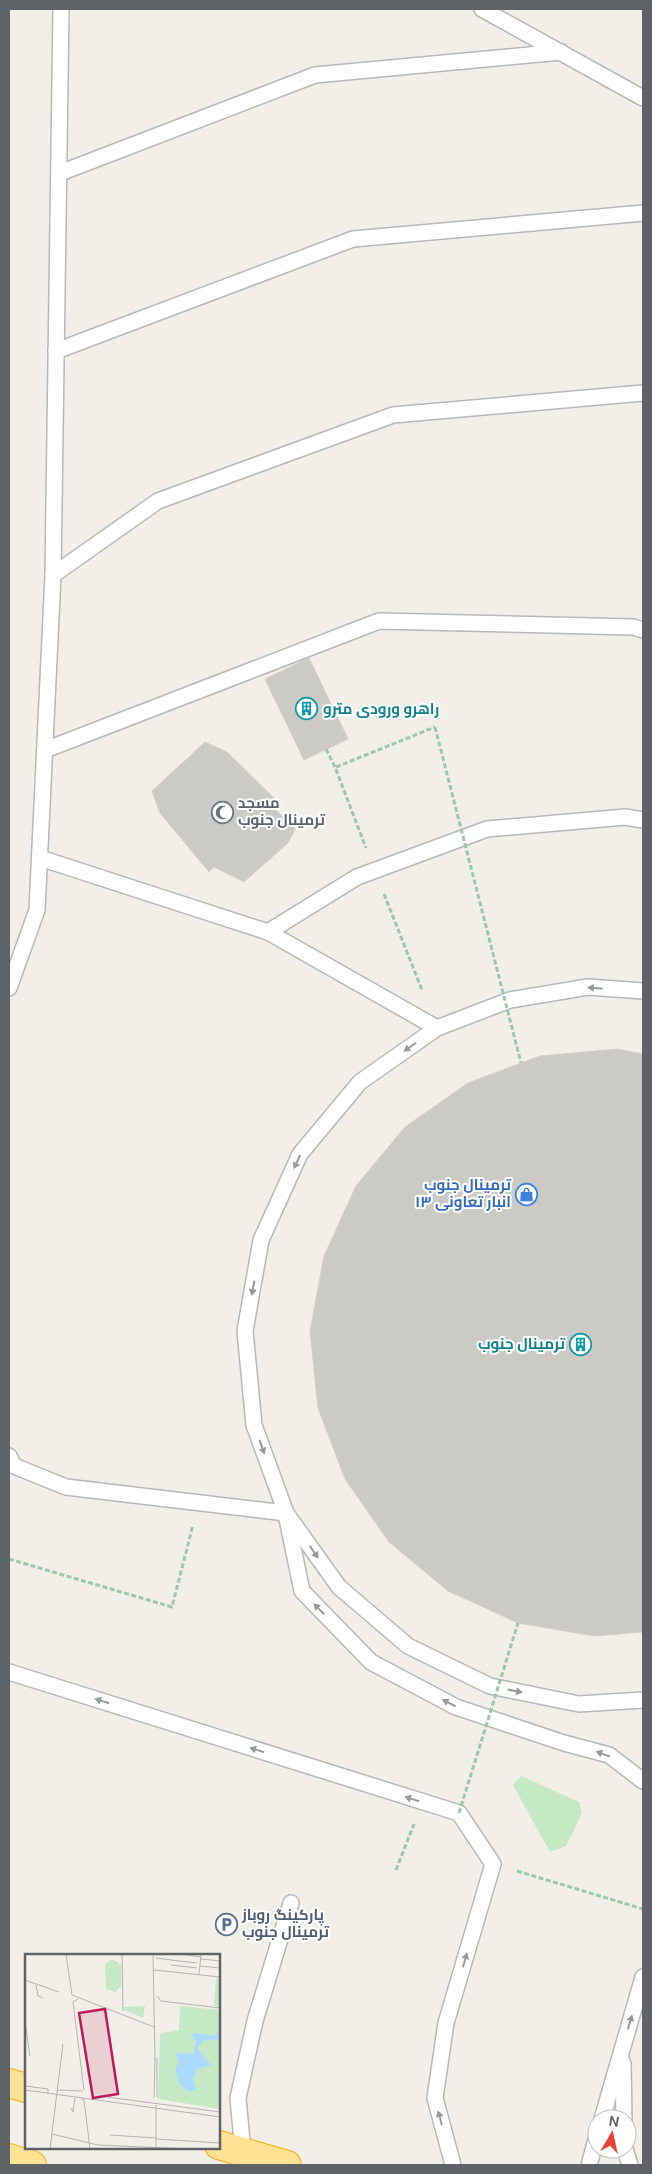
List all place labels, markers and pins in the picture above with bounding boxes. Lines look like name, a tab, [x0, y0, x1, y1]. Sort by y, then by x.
building icon: راهرو ورودی مترو	[295, 697, 319, 721]
place label: راهرو ورودی مترو	[323, 699, 439, 719]
place label: مسجد ترمینال جنوب	[238, 793, 325, 830]
mosque icon: مسجد ترمینال جنوب	[210, 800, 234, 824]
place label: ترمینال جنوب انبار تعاونی ۱۳	[415, 1175, 512, 1212]
shop icon: ترمینال جنوب انبار تعاونی ۱۳	[515, 1182, 539, 1206]
building icon: ترمینال جنوب	[569, 1332, 593, 1356]
place label: ترمینال جنوب	[478, 1334, 566, 1354]
place label: پارکینگ روباز ترمینال جنوب	[241, 1905, 329, 1942]
parking icon: پارکینگ روباز ترمینال جنوب	[214, 1912, 238, 1936]

